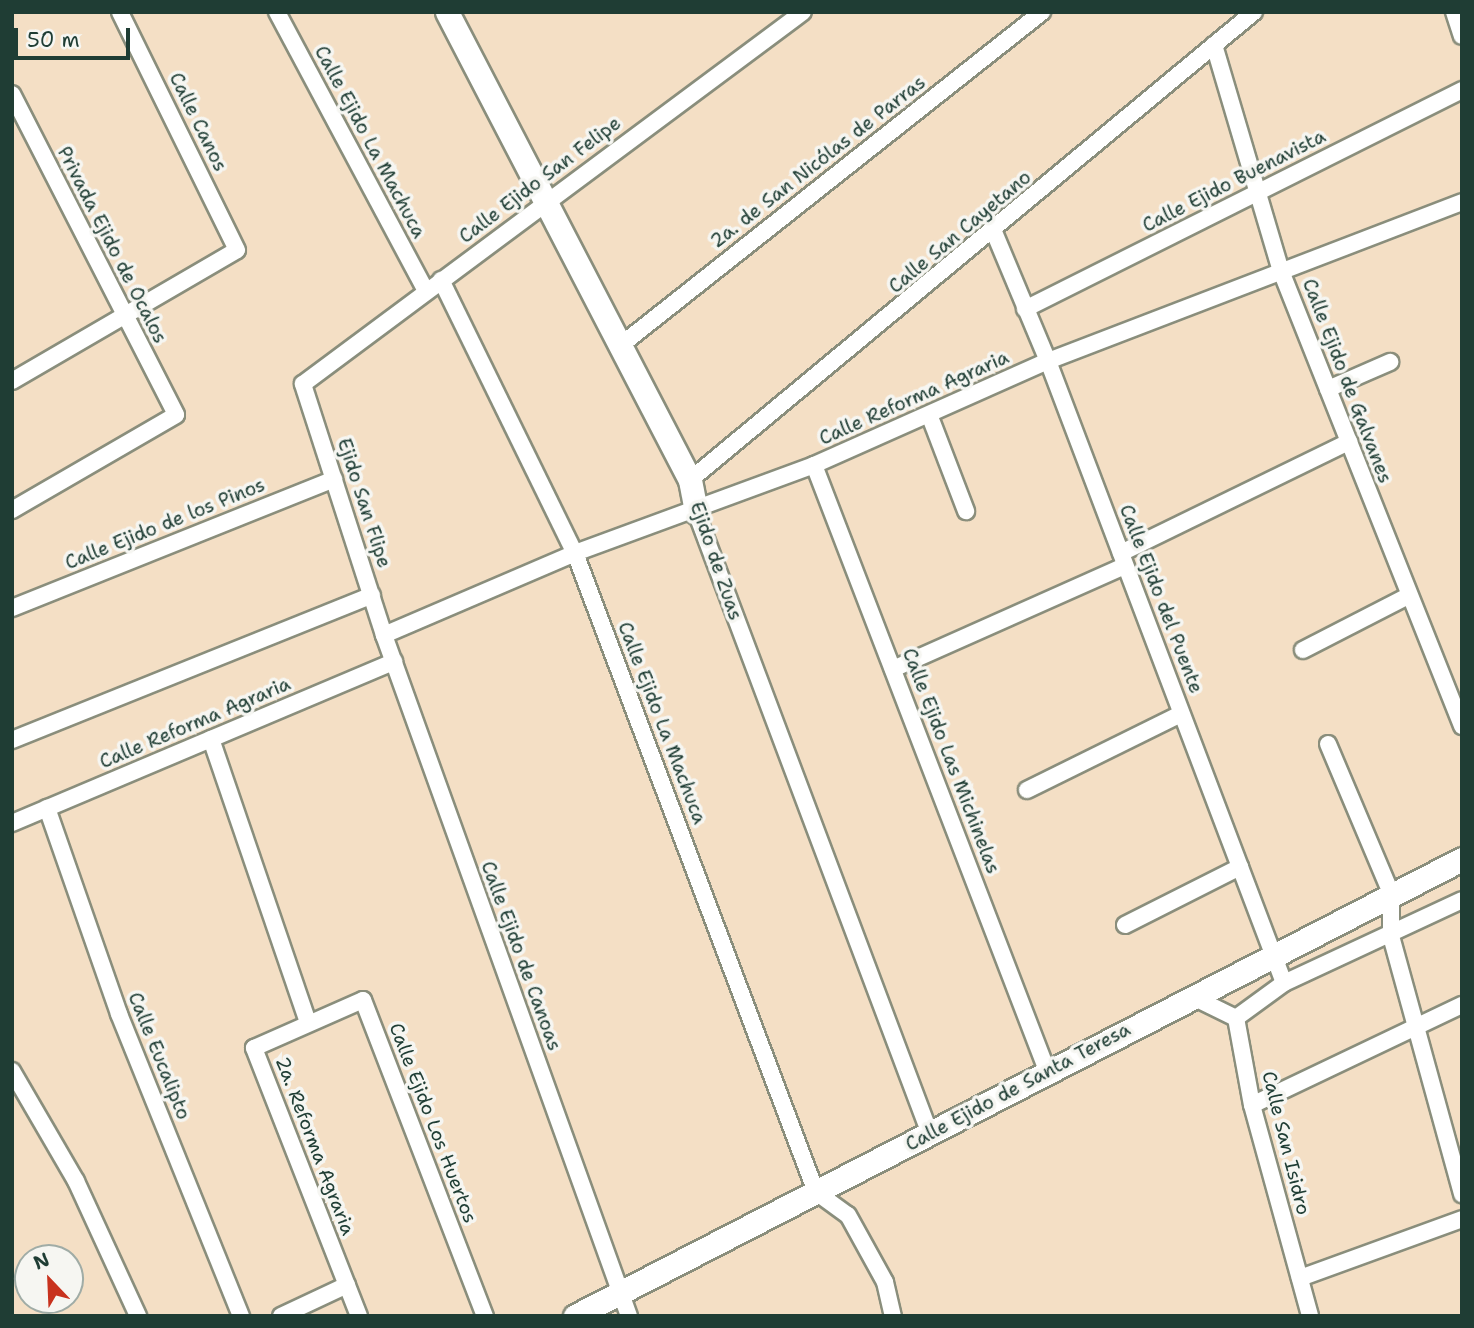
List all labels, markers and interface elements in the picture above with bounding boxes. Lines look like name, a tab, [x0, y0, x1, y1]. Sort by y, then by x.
scale bar	[18, 14, 133, 58]
text: 50 m	[27, 26, 80, 54]
street label: Calle Ejido La Machuca	[310, 42, 430, 242]
street label: Calle Canos	[164, 69, 232, 175]
street label: 2a. de San Nicólas de Parras	[706, 71, 930, 253]
street label: Calle Ejido San Felipe	[455, 112, 625, 248]
street label: Calle Ejido Buenavista	[1139, 125, 1329, 237]
street label: Privada Ejido de Ocalos	[52, 143, 172, 347]
street label: Calle San Cayetano	[884, 166, 1036, 298]
street label: Calle Ejido de Galvanes	[1297, 276, 1397, 486]
street label: Calle Reforma Agraria	[816, 346, 1012, 450]
street label: Ejido San Flipe	[332, 435, 396, 571]
street label: Calle Ejido de los Pinos	[62, 473, 268, 575]
street label: Ejido de Zuas	[685, 499, 747, 623]
street label: Calle Ejido del Puente	[1114, 501, 1208, 697]
street label: Calle Ejido La Machuca	[613, 619, 711, 827]
street label: Calle Ejido Las Michinelas	[897, 645, 1005, 877]
street label: Calle Reforma Agraria	[96, 672, 294, 774]
street label: Calle Ejido de Canoas	[476, 858, 566, 1054]
street label: Calle Eucalipto	[123, 989, 195, 1123]
street label: Calle Ejido de Santa Teresa	[902, 1018, 1134, 1156]
street label: Calle Ejido Los Huertos	[384, 1020, 482, 1226]
street label: 2a. Reforma Agraria	[270, 1054, 360, 1238]
street label: Calle San Isidro	[1257, 1069, 1315, 1217]
north arrow	[14, 1244, 84, 1314]
text: N	[30, 1247, 53, 1275]

